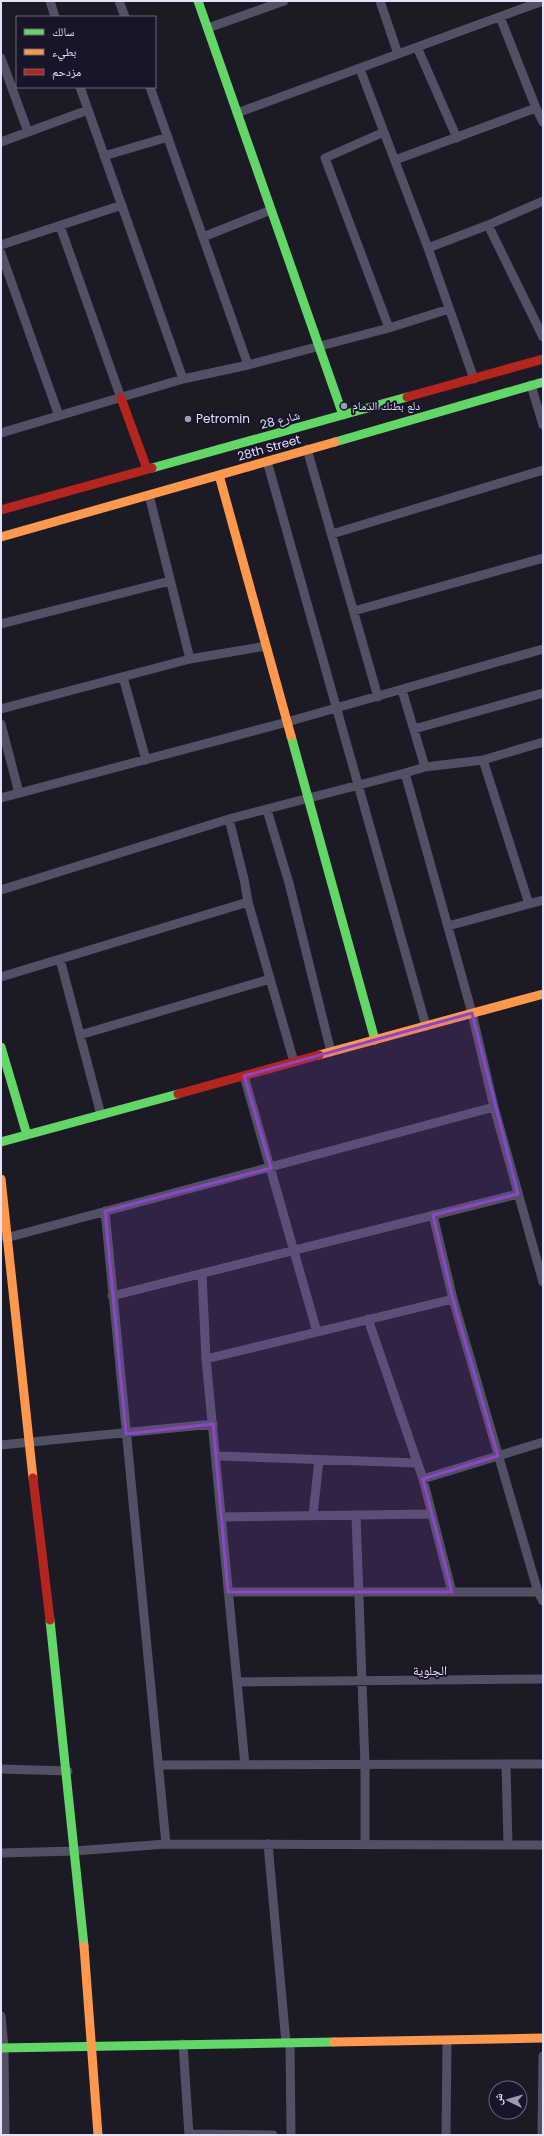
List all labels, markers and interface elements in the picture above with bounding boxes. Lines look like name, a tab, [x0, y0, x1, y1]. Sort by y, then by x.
legend	[16, 16, 156, 88]
text: سالك	[52, 23, 74, 40]
text: بطيء	[52, 43, 76, 62]
text: مزدحم	[52, 63, 81, 80]
place label: دلع بطنك الدمام	[352, 397, 420, 414]
marker: دلع بطنك الدمام	[339, 401, 349, 411]
street label: شارع 28	[258, 406, 302, 433]
place label: Petromin	[196, 410, 250, 427]
marker: Petromin	[183, 414, 193, 424]
street label: 28th Street	[235, 430, 302, 465]
district label: الجلوية	[413, 1661, 447, 1680]
north arrow	[488, 2080, 528, 2120]
text: ش	[490, 2092, 507, 2106]

